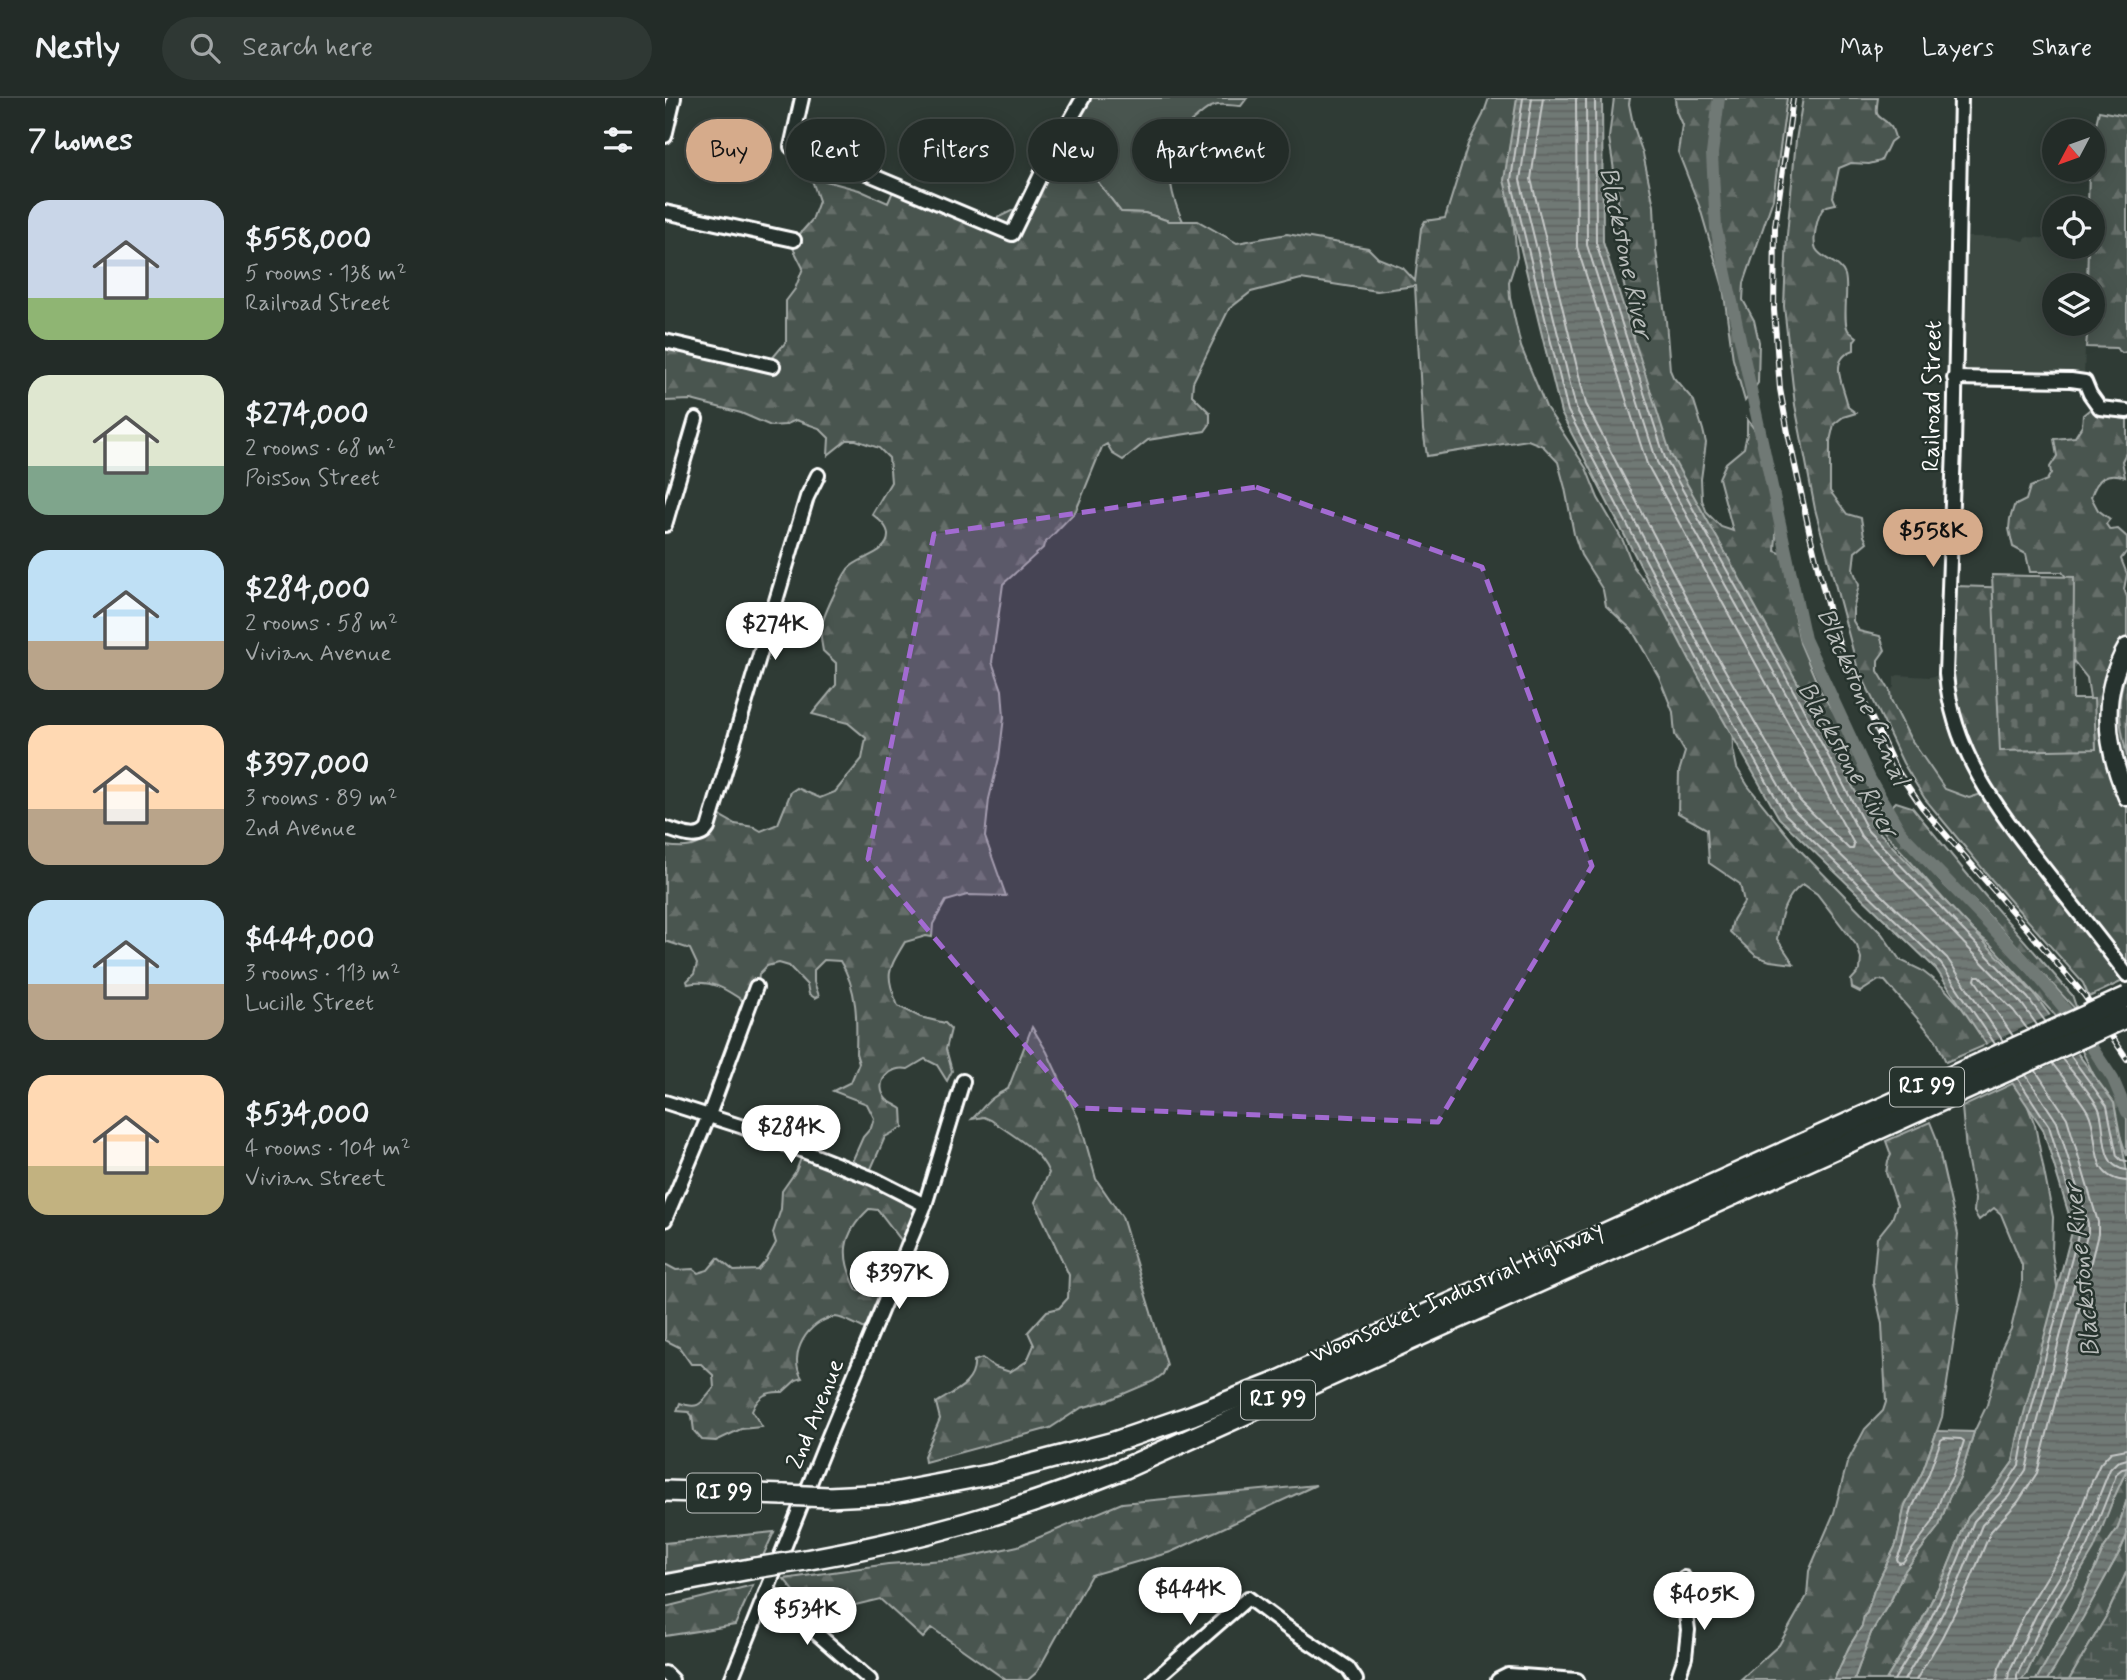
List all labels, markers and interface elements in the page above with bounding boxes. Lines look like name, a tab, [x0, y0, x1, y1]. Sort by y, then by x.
search box	[162, 17, 652, 80]
text: Nestly	[35, 26, 120, 70]
icon: search	[186, 29, 224, 67]
text: Search here	[242, 31, 373, 65]
text: Map	[1840, 33, 1884, 64]
text: Layers	[1922, 33, 1994, 64]
text: Share	[2032, 33, 2092, 64]
chip: Buy	[686, 119, 772, 182]
chip: Rent	[786, 119, 885, 182]
chip: Filters	[899, 119, 1014, 182]
chip: New	[1028, 119, 1118, 182]
chip: Apartment	[1132, 119, 1289, 182]
north arrow	[2042, 119, 2105, 182]
map controls	[2042, 119, 2105, 336]
text: 7 homes	[28, 121, 133, 160]
icon: filters	[599, 121, 637, 159]
water label: Blackstone River	[1590, 164, 1660, 345]
button: locate	[2042, 196, 2105, 259]
text: $558,000	[245, 220, 371, 259]
icon: home	[84, 228, 168, 312]
text: 5 rooms · 138 m²	[245, 259, 407, 289]
button: layers	[2042, 273, 2105, 336]
text: Railroad Street	[245, 289, 390, 319]
street label: Railroad Street	[1916, 320, 1950, 472]
text: $274,000	[245, 395, 369, 434]
icon: home	[84, 403, 168, 487]
text: 2 rooms · 68 m²	[245, 434, 396, 464]
text: Poisson Street	[245, 464, 380, 494]
pin: $558K	[1884, 510, 1982, 569]
text: $558K	[1899, 517, 1967, 547]
text: $284,000	[245, 570, 370, 609]
icon: home	[84, 578, 168, 662]
pin: $274K	[726, 602, 824, 662]
water label: Blackstone Canal	[1808, 603, 1917, 792]
text: 2 rooms · 58 m²	[245, 609, 398, 639]
text: $274K	[742, 610, 808, 640]
text: Vivian Avenue	[245, 639, 392, 669]
water label: Blackstone River	[1789, 676, 1907, 847]
text: $397,000	[245, 745, 369, 784]
icon: home	[84, 753, 168, 837]
text: 3 rooms · 89 m²	[245, 784, 397, 814]
text: 2nd Avenue	[245, 814, 356, 844]
text: $444,000	[245, 920, 374, 959]
icon: home	[84, 928, 168, 1012]
text: 3 rooms · 113 m²	[245, 959, 400, 989]
text: Lucille Street	[245, 989, 374, 1019]
road number: RI 99	[1890, 1068, 1964, 1106]
text: $534,000	[245, 1095, 369, 1134]
icon: home	[84, 1103, 168, 1187]
pin: $284K	[742, 1105, 840, 1165]
text: $284K	[757, 1113, 825, 1143]
text: 4 rooms · 104 m²	[245, 1134, 411, 1164]
text: Vivian Street	[245, 1164, 385, 1194]
water label: Blackstone River	[2057, 1178, 2109, 1359]
street label: Woonsocket Industrial Highway	[1306, 1214, 1608, 1372]
pin: $397K	[850, 1252, 948, 1311]
text: $397K	[866, 1259, 932, 1289]
street label: 2nd Avenue	[780, 1354, 852, 1474]
road number: RI 99	[1241, 1380, 1315, 1420]
road number: RI 99	[687, 1474, 761, 1512]
pin: $444K	[1141, 1568, 1239, 1627]
pin: $405K	[1655, 1572, 1753, 1632]
text: $444K	[1155, 1575, 1225, 1605]
text: $405K	[1669, 1580, 1739, 1610]
pin: $534K	[758, 1588, 856, 1647]
text: $534K	[774, 1595, 840, 1625]

